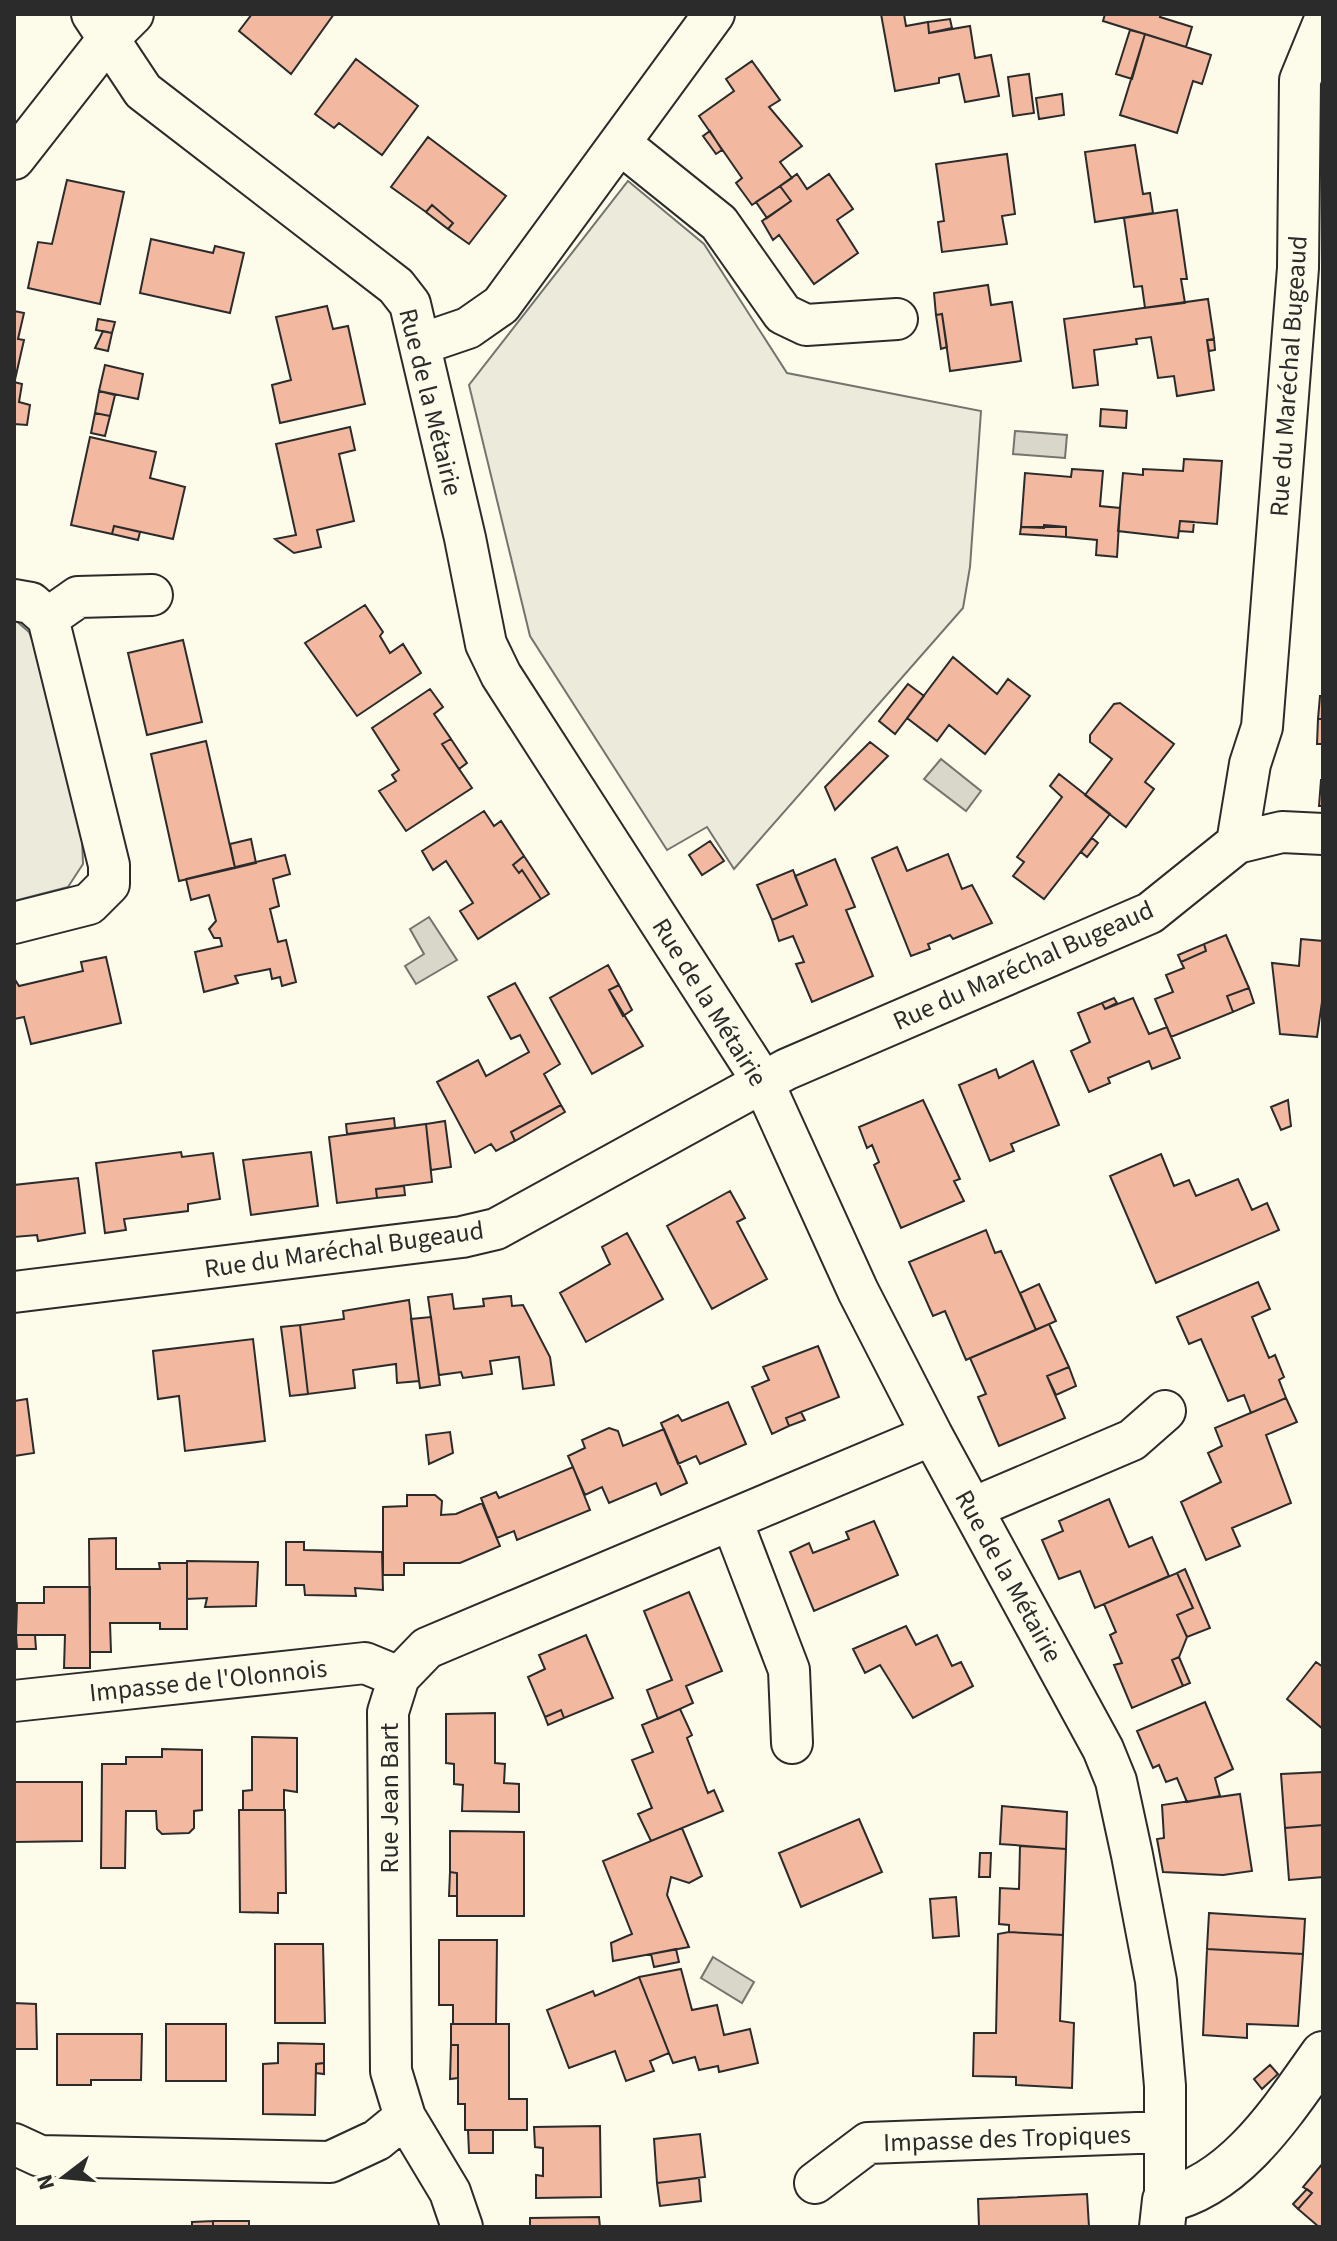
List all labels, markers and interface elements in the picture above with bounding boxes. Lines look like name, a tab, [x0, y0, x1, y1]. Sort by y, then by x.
street label: Rue du Maréchal Bugeaud	[1260, 234, 1317, 518]
street label: Rue de la Métairie	[389, 304, 472, 500]
street label: Rue du Maréchal Bugeaud	[887, 891, 1159, 1040]
street label: Rue de la Métairie	[643, 911, 776, 1094]
street label: Rue du Maréchal Bugeaud	[202, 1212, 486, 1287]
street label: Rue de la Métairie	[946, 1483, 1071, 1669]
street label: Impasse de l'Olonnois	[87, 1650, 329, 1711]
street label: Rue Jean Bart	[371, 1722, 408, 1873]
street label: Impasse des Tropiques	[883, 2116, 1132, 2161]
north arrow	[24, 2137, 104, 2217]
text: N	[28, 2171, 63, 2194]

